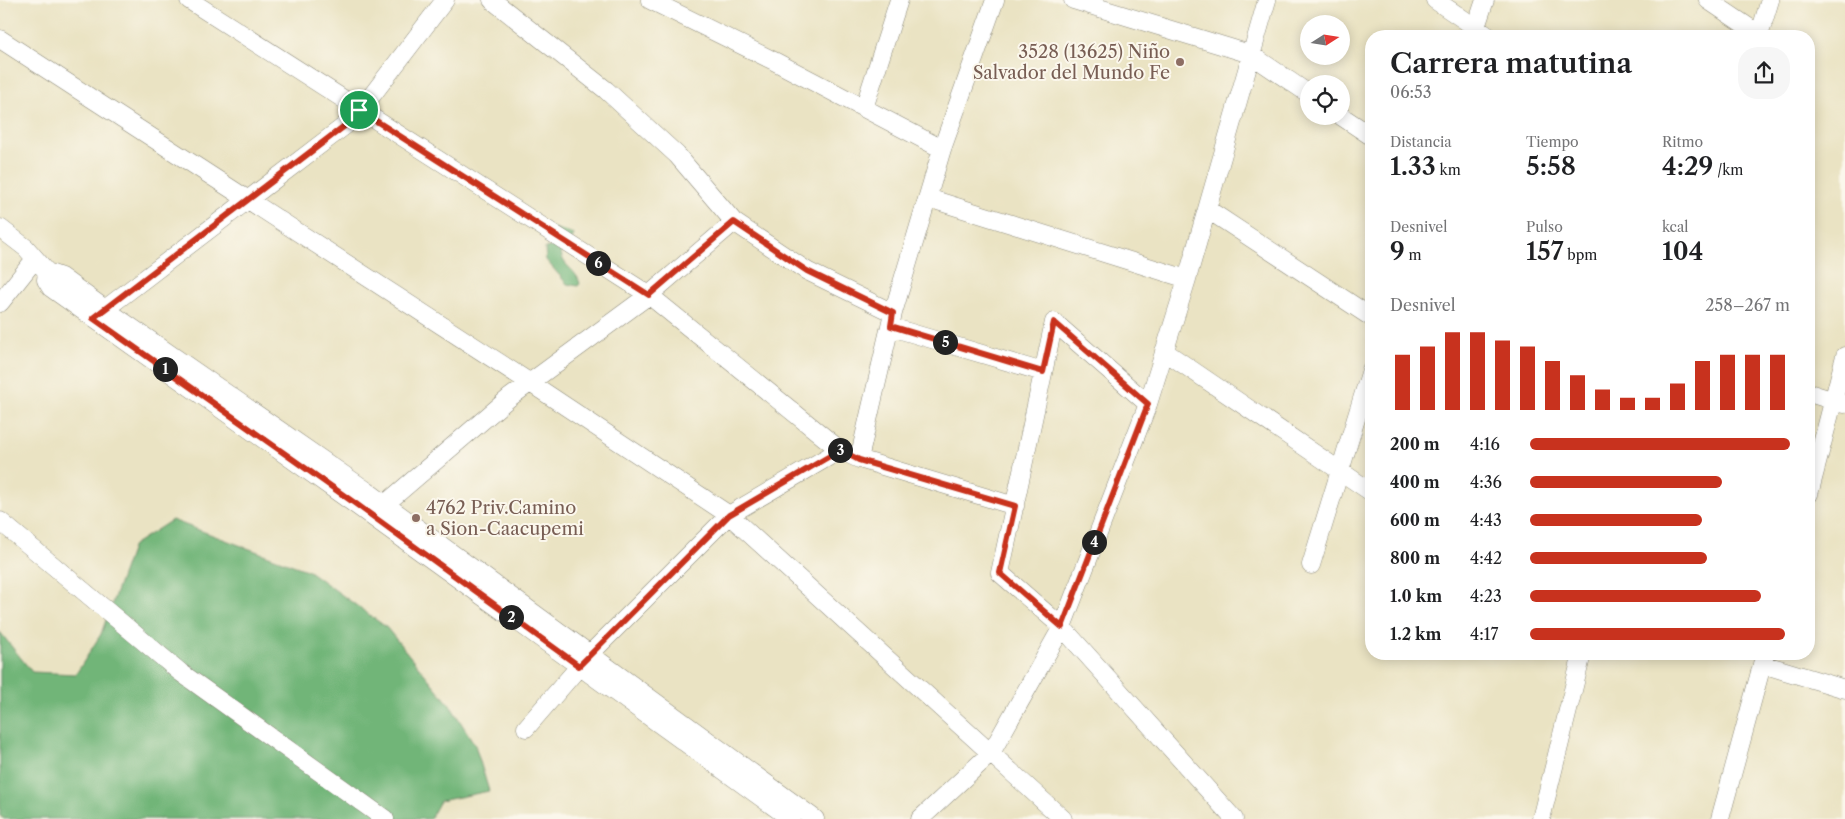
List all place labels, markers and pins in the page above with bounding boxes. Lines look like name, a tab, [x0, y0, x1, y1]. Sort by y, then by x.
place label: 3528 (13625) Niño Salvador del Mundo Fe	[973, 41, 1170, 84]
marker: 3528 (13625) Niño Salvador del Mundo Fe	[1174, 56, 1186, 68]
pin	[338, 89, 380, 131]
pin: 6	[586, 250, 610, 276]
pin: 5	[932, 330, 958, 354]
pin: 1	[152, 356, 178, 382]
pin: 3	[828, 438, 852, 462]
place label: 4762 Priv.Camino a Sion-Caacupemi	[426, 497, 584, 540]
marker: 4762 Priv.Camino a Sion-Caacupemi	[410, 512, 422, 524]
pin: 4	[1082, 530, 1106, 554]
pin: 2	[498, 604, 524, 630]

